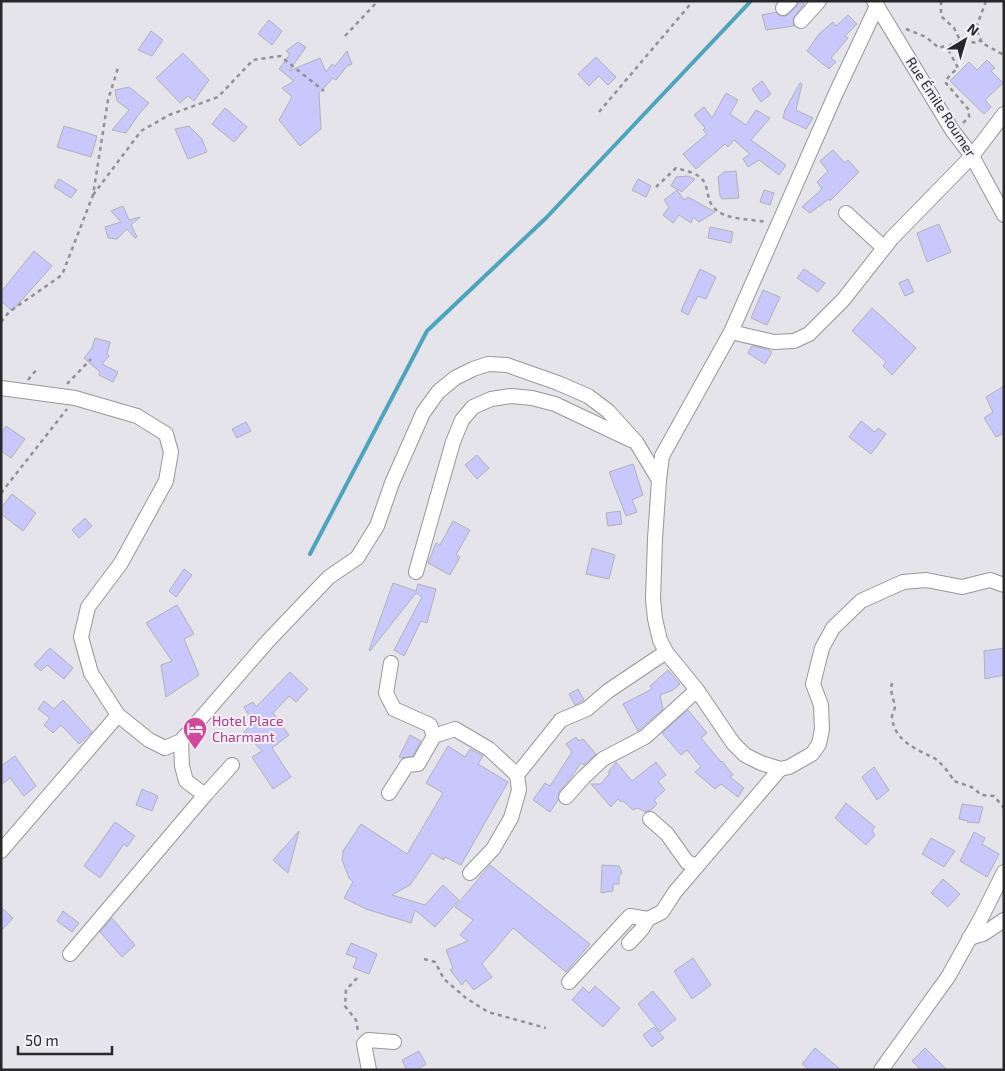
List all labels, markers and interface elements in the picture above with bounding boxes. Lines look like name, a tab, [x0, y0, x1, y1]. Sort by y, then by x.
north arrow	[940, 15, 990, 65]
text: N	[964, 20, 983, 39]
street label: Rue Émile Roumer	[903, 54, 980, 160]
place label: Hotel Place Charmant	[212, 712, 283, 745]
hotel icon: Hotel Place Charmant	[182, 716, 208, 750]
scale bar	[18, 1024, 111, 1056]
text: 50 m	[25, 1031, 59, 1049]

